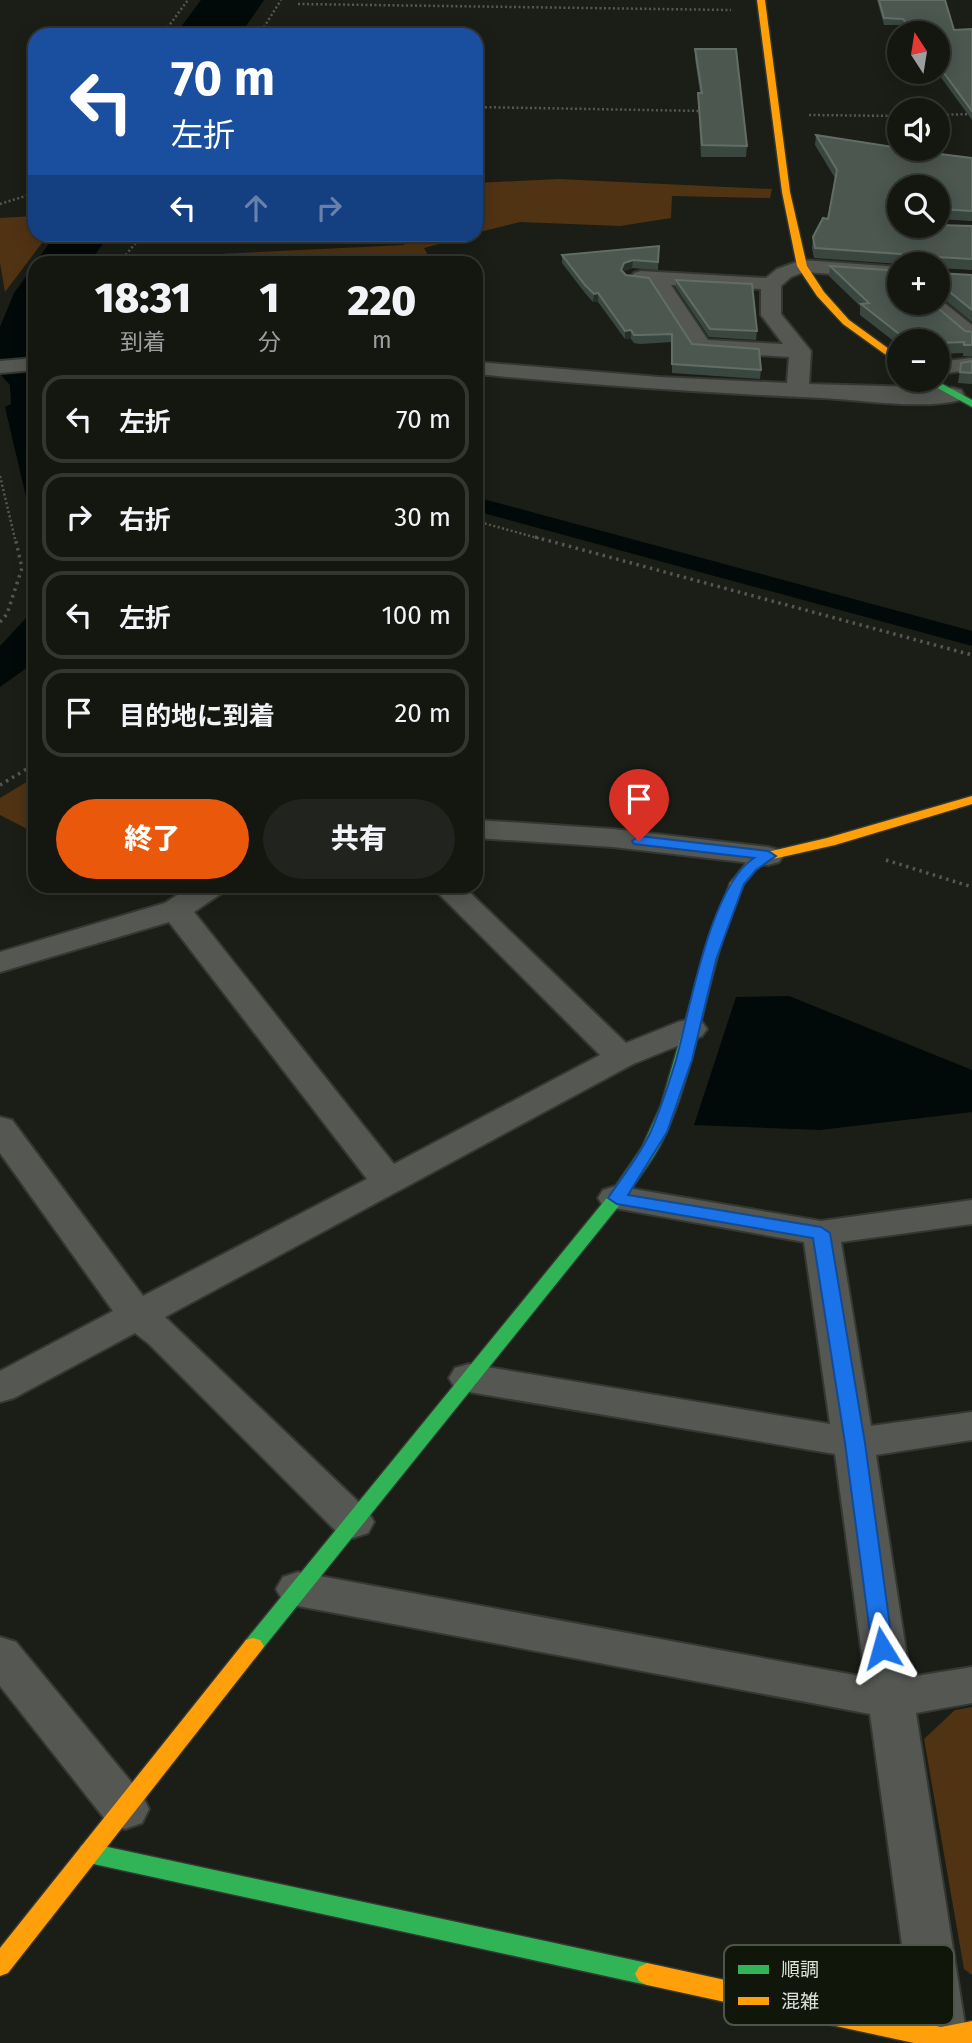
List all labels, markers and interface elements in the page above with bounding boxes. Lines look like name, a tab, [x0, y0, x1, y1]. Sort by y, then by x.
north arrow	[887, 21, 950, 84]
map controls	[887, 21, 950, 392]
text: 70 m	[171, 49, 275, 108]
icon: left	[56, 56, 147, 147]
button: sound	[887, 98, 950, 161]
text: 左折	[171, 116, 235, 154]
button: search	[887, 175, 950, 238]
icon: left	[164, 189, 202, 227]
icon: ahead	[237, 189, 275, 227]
icon: right	[310, 189, 348, 227]
button: +	[887, 252, 950, 315]
text: 18:31	[95, 273, 191, 323]
text: 1	[259, 273, 279, 323]
text: 220	[347, 276, 416, 326]
text: m	[372, 326, 392, 354]
text: 到着	[120, 328, 166, 356]
text: 分	[258, 328, 281, 356]
button: −	[887, 329, 950, 392]
icon: left	[60, 400, 98, 438]
text: 70 m	[396, 404, 451, 435]
text: 左折	[119, 407, 171, 438]
icon: right	[60, 498, 98, 536]
text: 30 m	[394, 502, 451, 533]
text: 右折	[119, 505, 171, 536]
icon: left	[60, 596, 98, 634]
text: 100 m	[382, 600, 451, 631]
text: 左折	[119, 603, 171, 634]
icon: arrive	[60, 694, 98, 732]
text: 20 m	[394, 698, 451, 729]
text: 目的地に到着	[119, 701, 275, 732]
pin	[609, 769, 669, 841]
icon: arrive	[620, 780, 658, 818]
button: 終了	[56, 799, 249, 879]
button: 共有	[263, 799, 455, 879]
position arrow	[845, 1611, 919, 1685]
legend	[724, 1945, 954, 2025]
text: 順調	[781, 1958, 819, 1981]
text: 混雑	[781, 1990, 819, 2013]

